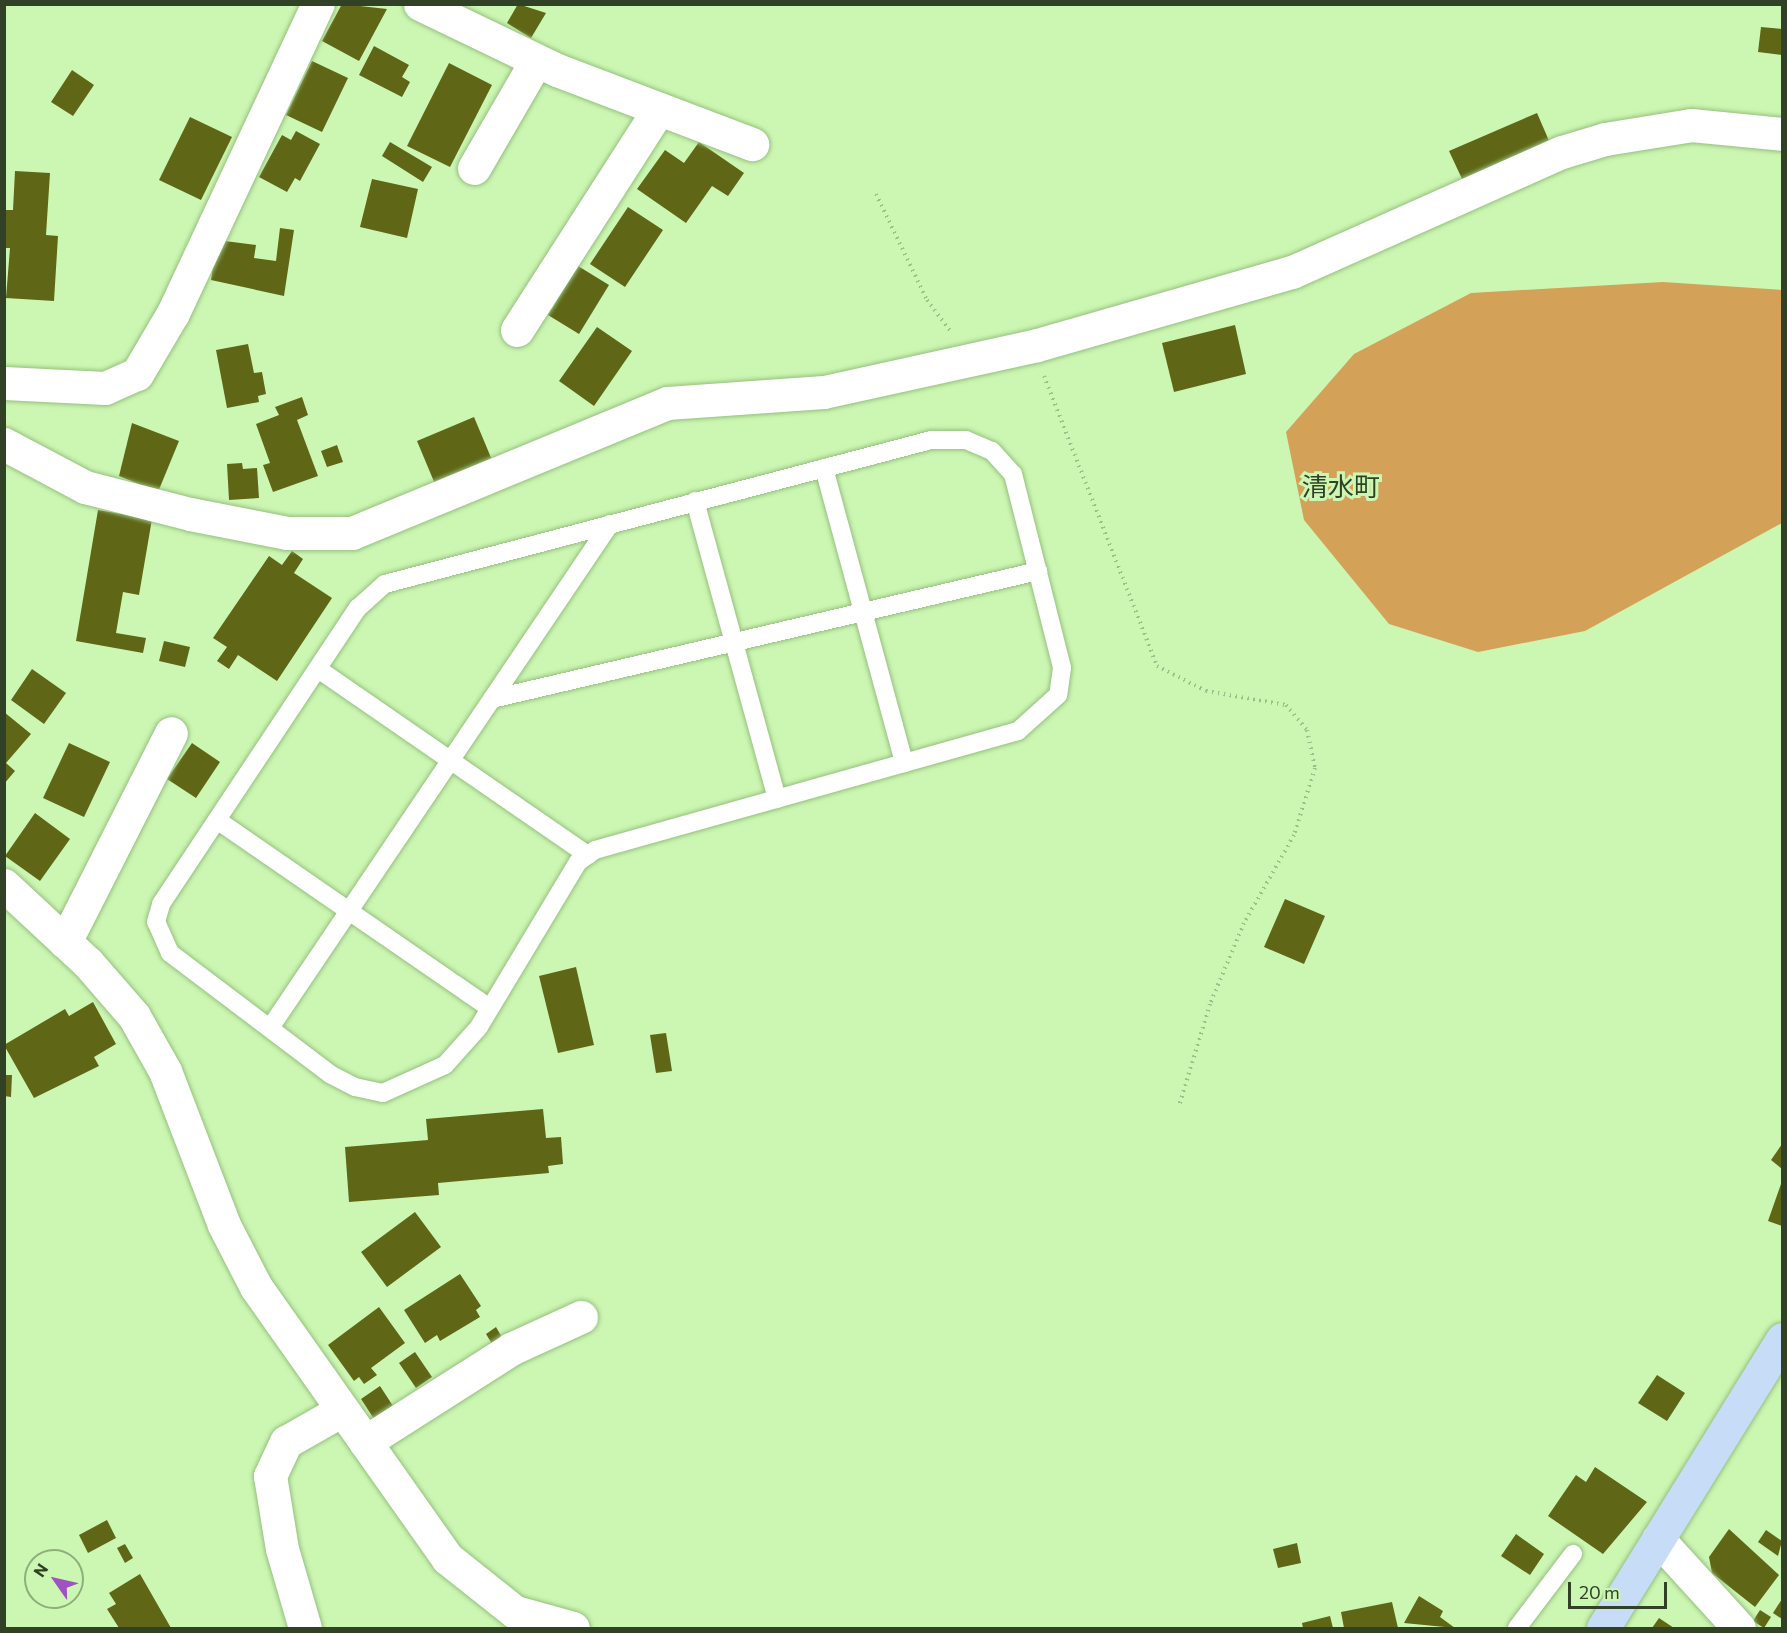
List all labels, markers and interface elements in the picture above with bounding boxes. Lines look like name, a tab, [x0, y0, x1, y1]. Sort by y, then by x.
district label: 清水町	[1302, 470, 1380, 502]
north arrow	[24, 1549, 84, 1609]
text: N	[29, 1559, 52, 1580]
scale bar	[1571, 1570, 1670, 1608]
text: 20 m	[1579, 1581, 1620, 1603]

